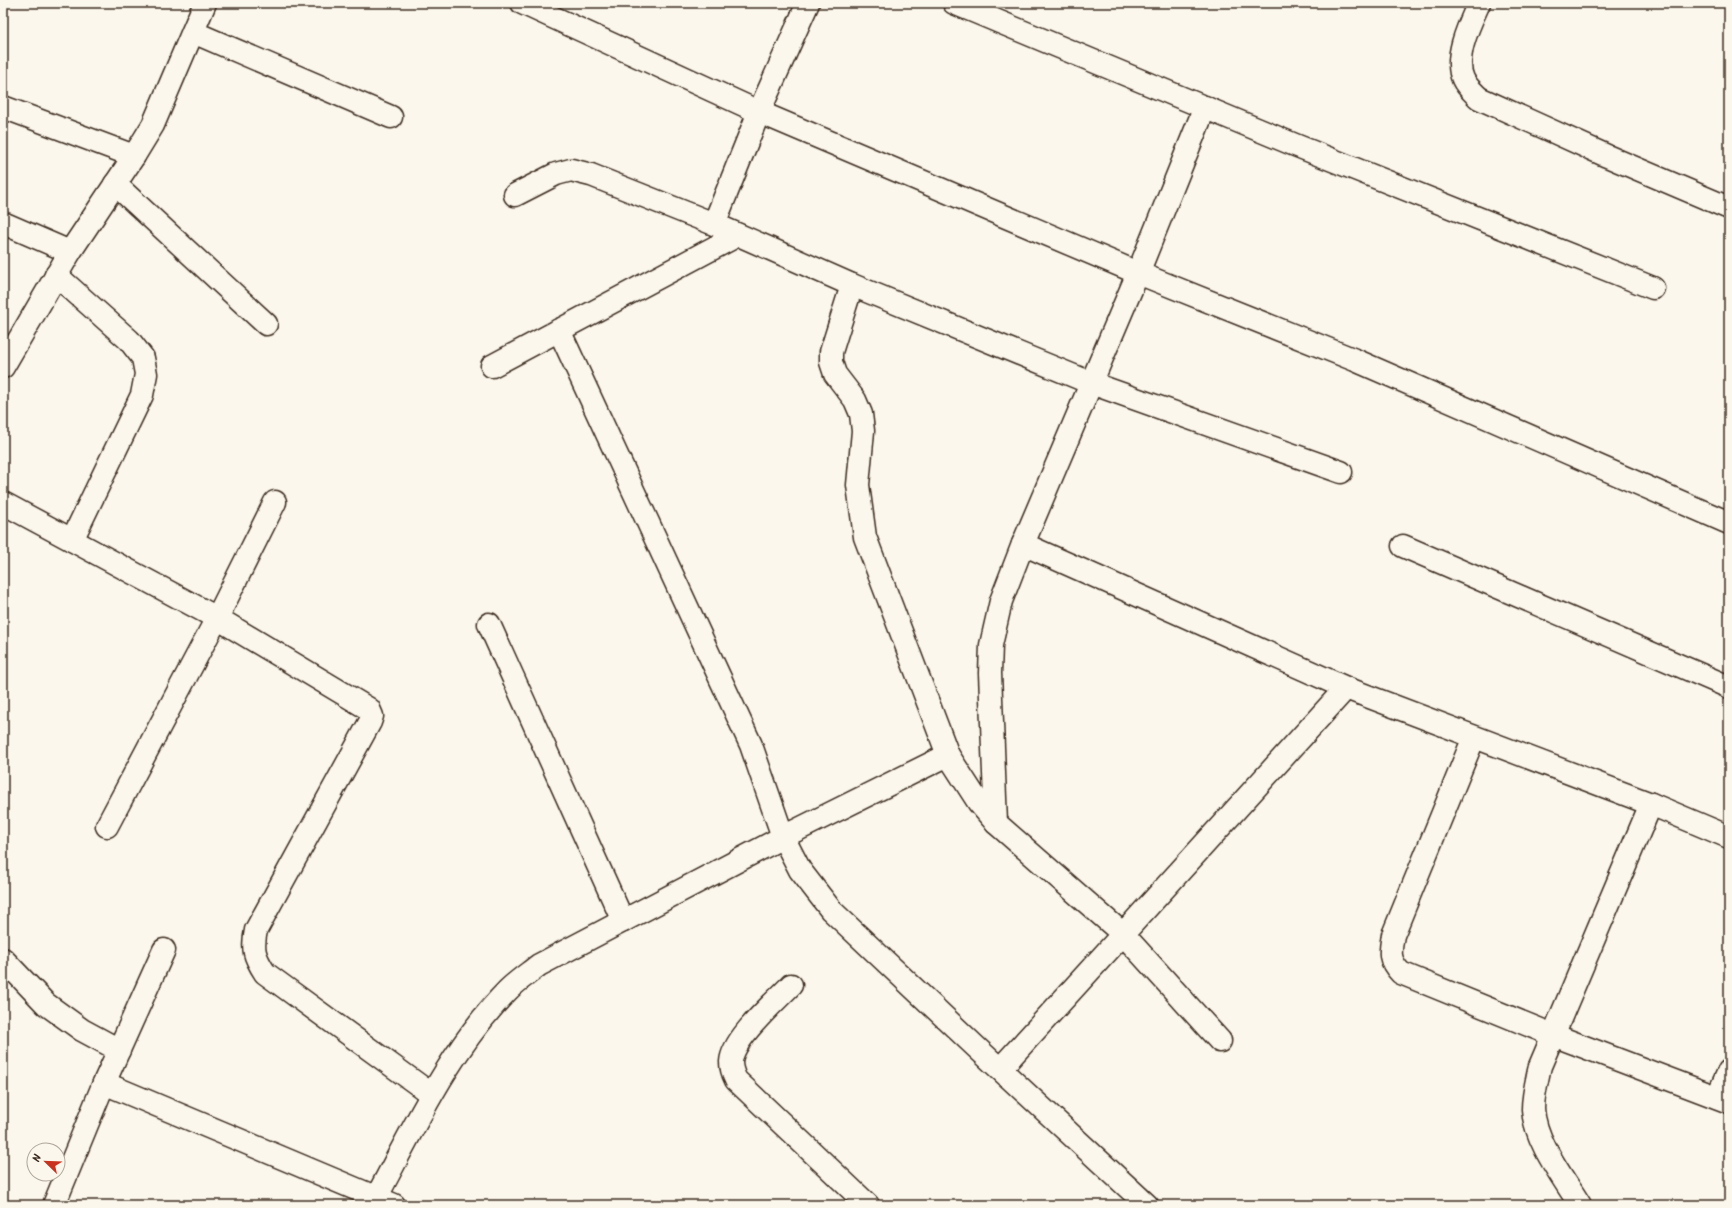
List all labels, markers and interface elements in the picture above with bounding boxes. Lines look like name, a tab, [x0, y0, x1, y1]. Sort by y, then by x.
north arrow	[26, 1142, 66, 1182]
text: N	[28, 1152, 47, 1165]

